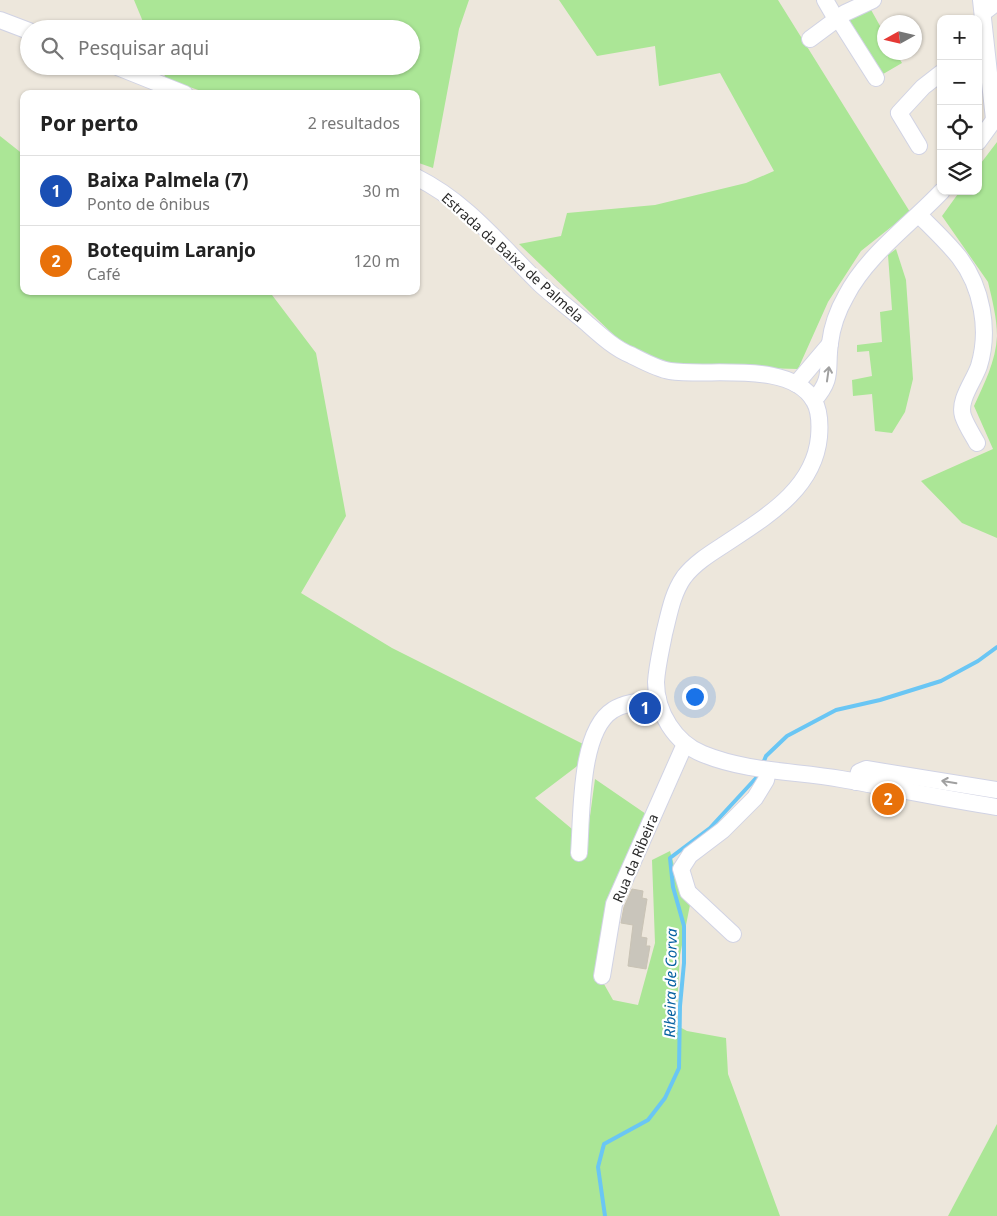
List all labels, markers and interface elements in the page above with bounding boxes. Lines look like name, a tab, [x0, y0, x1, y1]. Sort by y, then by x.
north arrow	[877, 15, 922, 60]
map controls	[937, 15, 982, 195]
button: +	[937, 15, 982, 60]
search box	[20, 20, 420, 75]
icon: search	[38, 34, 66, 62]
text: Pesquisar aqui	[78, 35, 209, 61]
button: −	[937, 60, 982, 105]
button: locate	[937, 105, 982, 150]
text: Por perto	[40, 109, 138, 137]
text: 2 resultados	[308, 112, 400, 134]
button: layers	[937, 150, 982, 195]
text: Baixa Palmela (7)	[87, 167, 248, 193]
text: 1	[51, 180, 61, 202]
text: 30 m	[363, 180, 400, 202]
street label: Estrada da Baixa de Palmela	[438, 188, 588, 326]
text: Ponto de ônibus	[87, 193, 210, 215]
text: Botequim Laranjo	[87, 237, 256, 263]
text: 2	[51, 250, 61, 272]
text: 120 m	[353, 250, 400, 272]
text: Café	[87, 263, 121, 285]
one-way arrow	[823, 367, 833, 383]
your location	[682, 684, 708, 710]
pin: 1	[629, 689, 661, 727]
one-way arrow	[941, 776, 957, 786]
pin: 2	[872, 780, 904, 818]
street label: Rua da Ribeira	[608, 811, 662, 905]
water label: Ribeira de Corva	[659, 928, 681, 1038]

